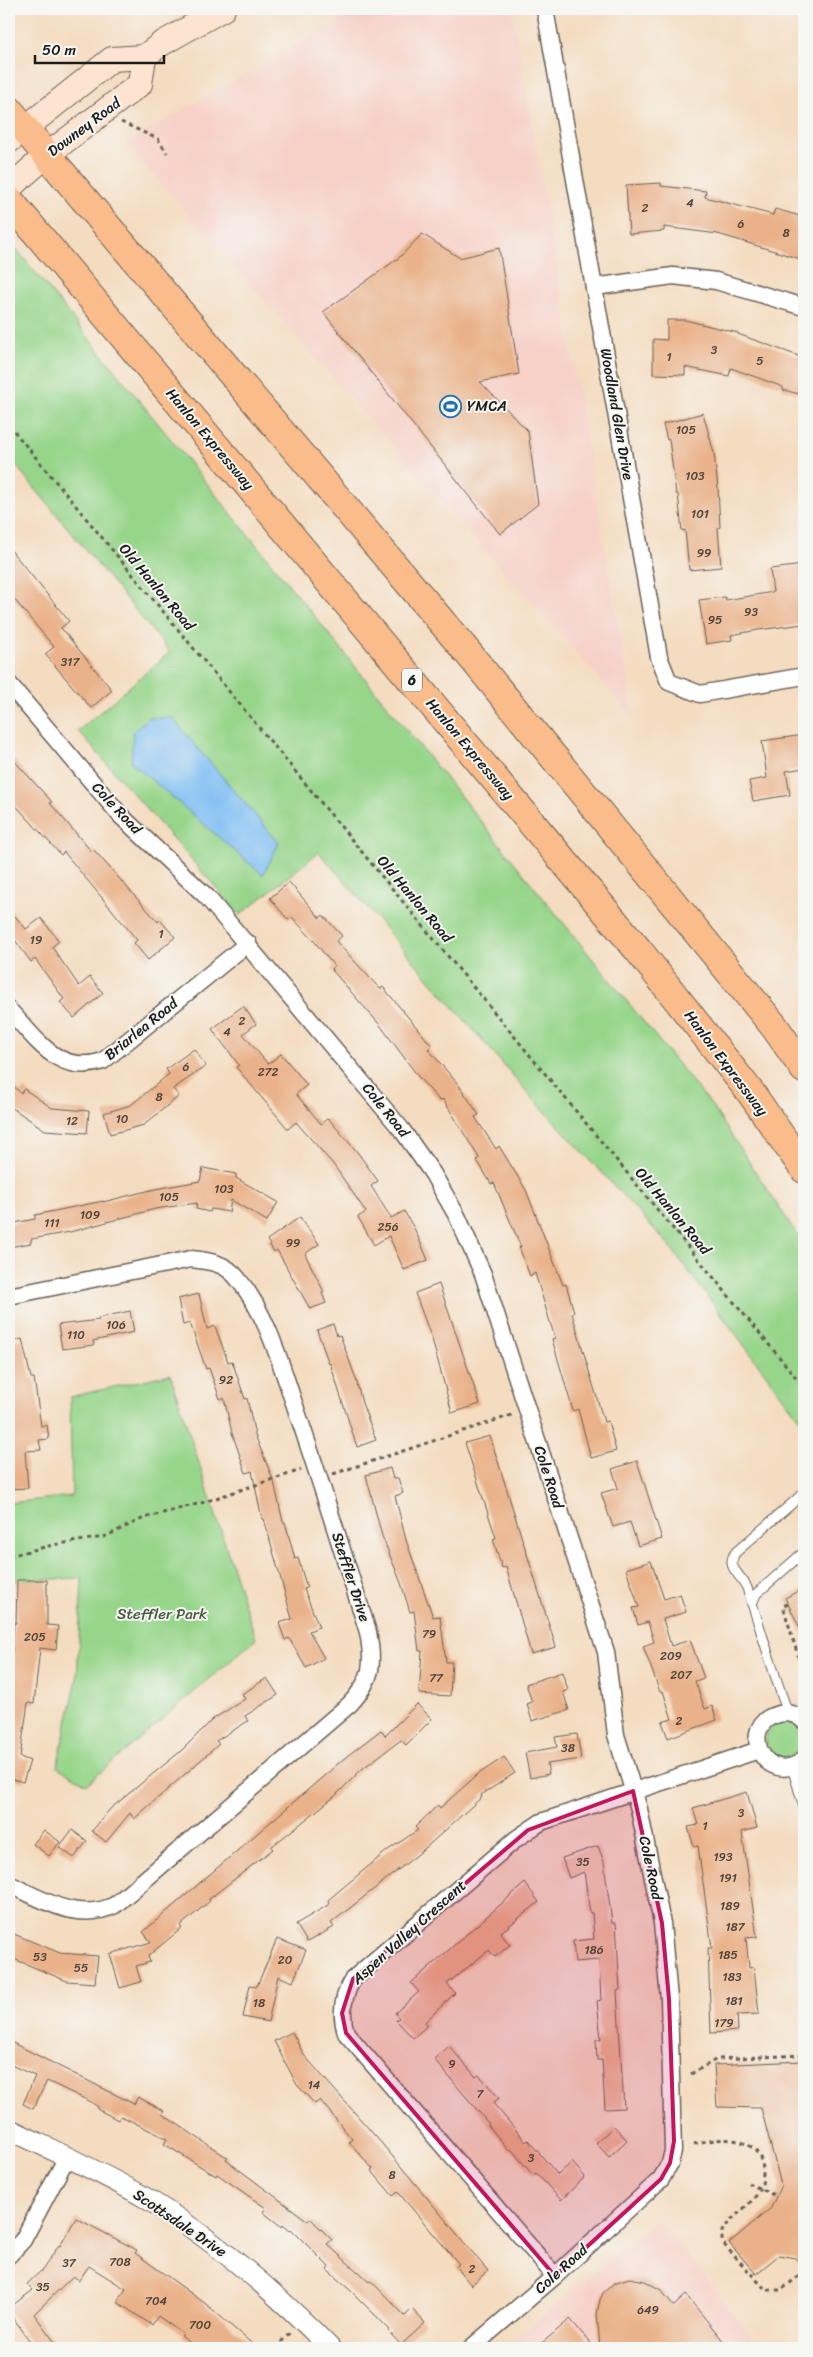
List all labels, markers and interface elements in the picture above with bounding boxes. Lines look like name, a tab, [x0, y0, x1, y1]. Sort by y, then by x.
scale bar	[35, 32, 164, 64]
text: 50 m	[42, 37, 77, 63]
street label: Downey Road	[42, 90, 127, 163]
house number: 4	[686, 192, 694, 214]
house number: 2	[642, 197, 649, 219]
house number: 6	[738, 213, 745, 235]
house number: 8	[782, 222, 790, 244]
house number: 3	[711, 339, 718, 361]
street label: Woodland Glen Drive	[593, 346, 641, 482]
house number: 1	[666, 346, 672, 368]
house number: 5	[756, 350, 764, 372]
street label: Hanlon Expressway	[159, 382, 261, 496]
place label: YMCA	[467, 393, 507, 419]
sports icon: YMCA	[439, 394, 463, 418]
house number: 105	[676, 419, 696, 441]
house number: 103	[685, 465, 705, 487]
house number: 101	[691, 503, 709, 525]
street label: Old Hanlon Road	[112, 537, 202, 638]
house number: 99	[697, 542, 711, 564]
house number: 93	[744, 601, 758, 623]
house number: 95	[708, 609, 722, 631]
house number: 317	[61, 651, 80, 673]
road number: 6	[402, 668, 422, 692]
street label: Hanlon Expressway	[419, 692, 521, 806]
street label: Cole Road	[85, 775, 149, 841]
street label: Old Hanlon Road	[370, 849, 460, 950]
house number: 1	[158, 923, 164, 945]
house number: 19	[30, 929, 42, 951]
street label: Briarlea Road	[98, 990, 184, 1067]
street label: Hanlon Expressway	[677, 1004, 775, 1122]
house number: 2	[239, 1010, 246, 1032]
house number: 4	[223, 1021, 231, 1043]
house number: 6	[183, 1056, 190, 1078]
house number: 272	[258, 1061, 278, 1083]
street label: Cole Road	[355, 1077, 417, 1144]
house number: 8	[155, 1086, 163, 1108]
house number: 10	[116, 1108, 129, 1130]
house number: 12	[66, 1110, 78, 1132]
street label: Old Hanlon Road	[628, 1161, 718, 1262]
house number: 103	[214, 1178, 234, 1200]
house number: 105	[159, 1186, 179, 1208]
house number: 109	[80, 1204, 100, 1226]
house number: 111	[44, 1212, 60, 1234]
house number: 256	[377, 1216, 399, 1238]
house number: 99	[286, 1232, 300, 1254]
house number: 106	[106, 1314, 126, 1336]
house number: 110	[67, 1324, 85, 1346]
house number: 92	[219, 1369, 233, 1391]
street label: Cole Road	[527, 1442, 572, 1513]
street label: Steffler Drive	[324, 1529, 378, 1625]
park label: Steffler Park	[117, 1601, 207, 1627]
house number: 79	[422, 1623, 436, 1645]
house number: 205	[24, 1626, 46, 1648]
house number: 209	[660, 1645, 682, 1667]
house number: 207	[670, 1664, 693, 1686]
house number: 77	[429, 1667, 444, 1689]
house number: 2	[676, 1710, 683, 1732]
house number: 38	[561, 1737, 575, 1759]
house number: 3	[738, 1802, 745, 1824]
house number: 1	[702, 1815, 708, 1837]
street label: Cole Road	[632, 1834, 671, 1903]
house number: 193	[713, 1846, 733, 1868]
house number: 35	[576, 1851, 590, 1873]
house number: 191	[719, 1867, 737, 1889]
street label: Aspen Valley Crescent	[345, 1873, 473, 1992]
house number: 189	[720, 1895, 740, 1917]
house number: 187	[725, 1916, 746, 1938]
house number: 186	[584, 1939, 604, 1961]
house number: 185	[718, 1944, 738, 1966]
house number: 53	[33, 1946, 47, 1968]
house number: 20	[278, 1949, 293, 1971]
house number: 55	[74, 1957, 88, 1979]
house number: 183	[723, 1966, 742, 1988]
house number: 181	[725, 1990, 743, 2012]
house number: 18	[253, 1992, 265, 2014]
house number: 179	[714, 2012, 734, 2034]
house number: 9	[448, 2053, 456, 2075]
house number: 14	[308, 2074, 321, 2096]
house number: 7	[477, 2083, 485, 2105]
house number: 3	[528, 2147, 535, 2169]
house number: 8	[388, 2164, 396, 2186]
street label: Scottsdale Drive	[128, 2182, 233, 2264]
street label: Cole Road	[528, 2237, 595, 2300]
house number: 708	[109, 2251, 131, 2273]
house number: 37	[62, 2252, 77, 2274]
house number: 2	[469, 2258, 476, 2280]
house number: 35	[36, 2276, 50, 2298]
house number: 704	[145, 2290, 167, 2312]
house number: 649	[637, 2299, 659, 2321]
house number: 700	[189, 2314, 211, 2336]

